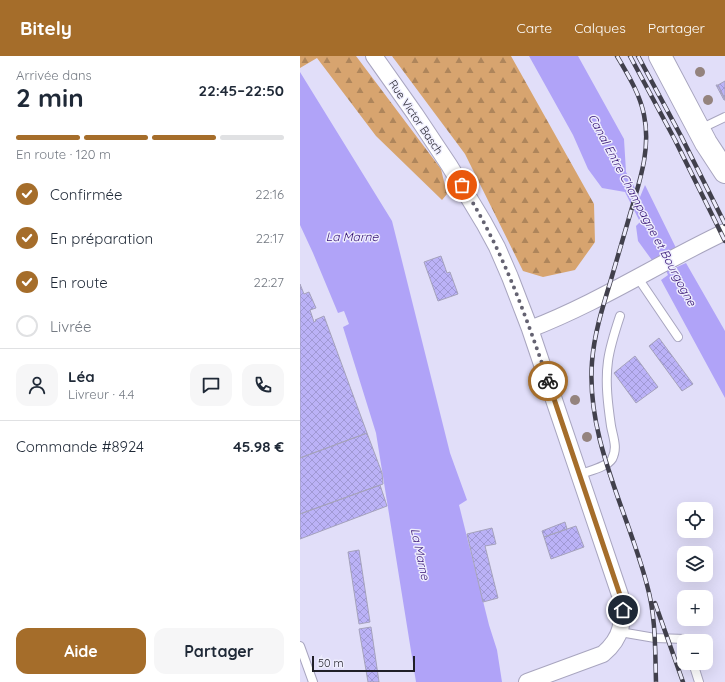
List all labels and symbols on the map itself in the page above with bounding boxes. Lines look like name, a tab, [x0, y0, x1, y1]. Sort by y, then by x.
street label: Rue Victor Basch	[386, 77, 446, 157]
water label: Canal Entre Champagne et Bourgogne	[585, 111, 700, 310]
pin	[445, 168, 479, 202]
water label: La Marne	[326, 229, 379, 244]
courier	[528, 361, 568, 401]
water label: La Marne	[408, 527, 434, 582]
pin	[606, 593, 640, 627]
scale bar	[312, 654, 415, 673]

